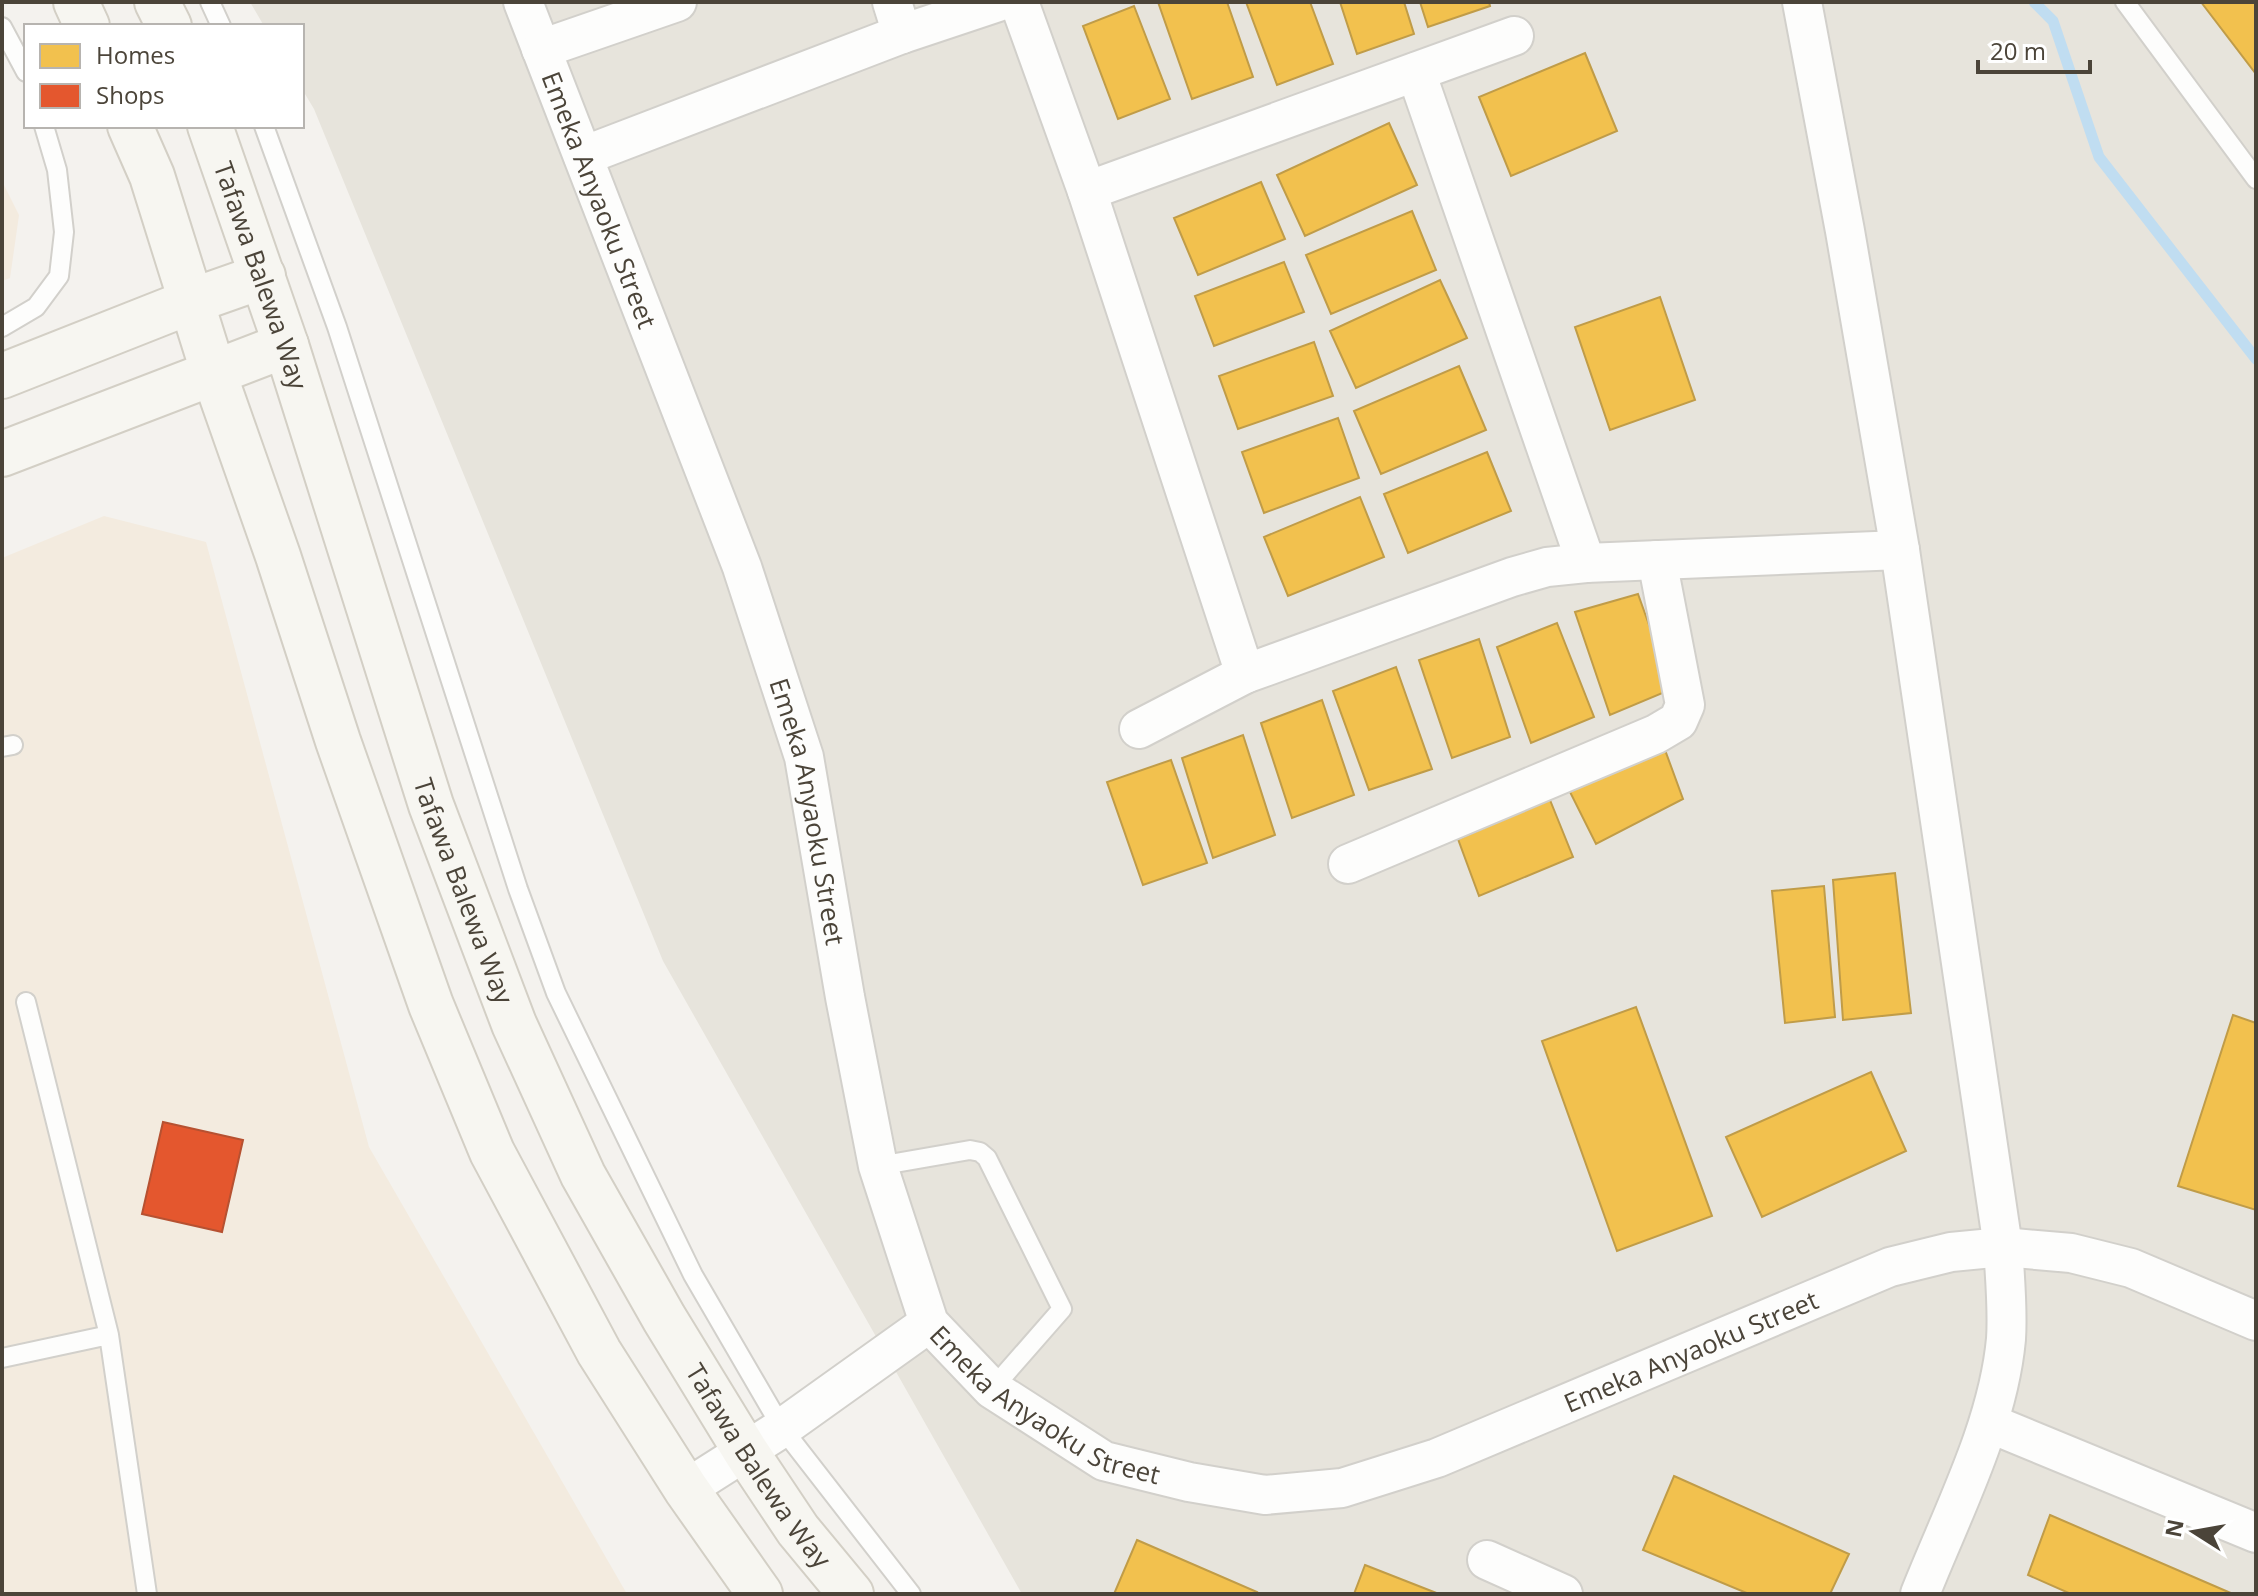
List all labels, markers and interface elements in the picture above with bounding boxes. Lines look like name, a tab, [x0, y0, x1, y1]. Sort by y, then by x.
legend	[24, 24, 304, 128]
scale bar	[1978, 24, 2090, 74]
text: 20 m	[1990, 34, 2046, 67]
text: Homes	[96, 38, 175, 71]
street label: Emeka Anyaoku Street	[534, 66, 666, 333]
text: Shops	[96, 78, 164, 111]
street label: Tafawa Balewa Way	[206, 157, 317, 395]
street label: Emeka Anyaoku Street	[761, 673, 854, 948]
street label: Tafawa Balewa Way	[406, 773, 523, 1010]
street label: Emeka Anyaoku Street	[1558, 1281, 1823, 1421]
street label: Emeka Anyaoku Street	[922, 1317, 1164, 1492]
street label: Tafawa Balewa Way	[678, 1356, 840, 1576]
north arrow	[2154, 1492, 2234, 1572]
text: N	[2157, 1516, 2190, 1540]

